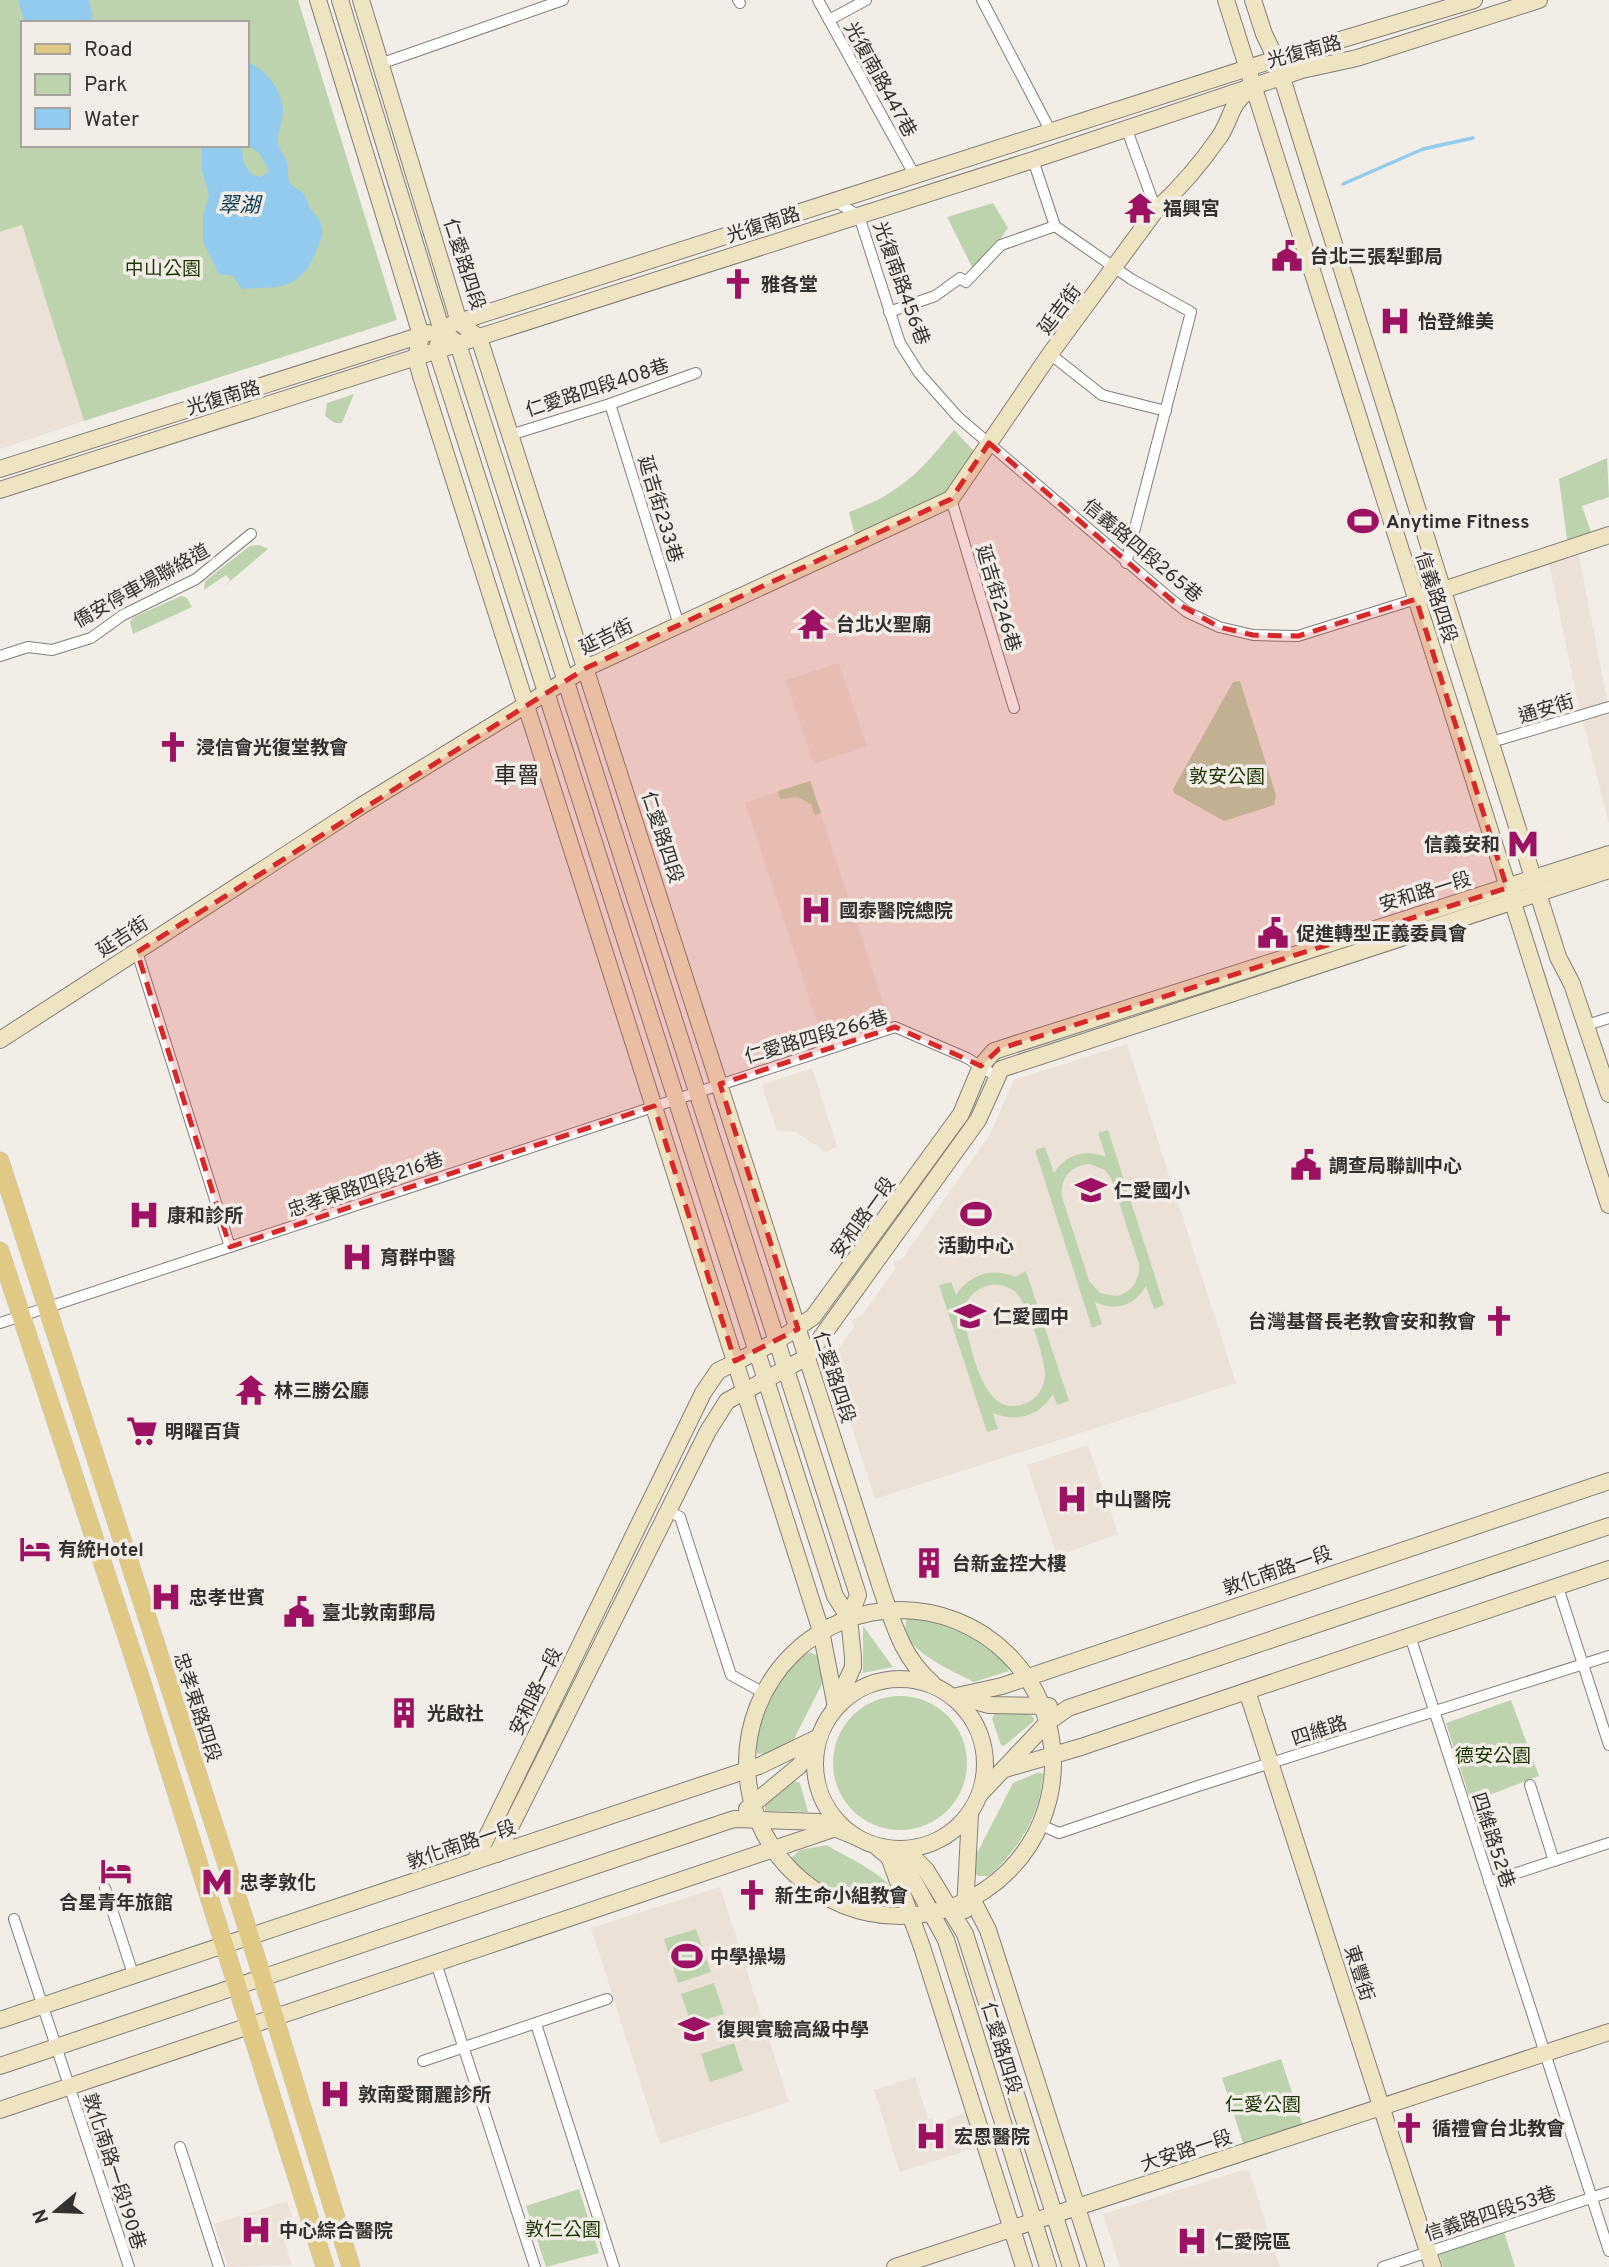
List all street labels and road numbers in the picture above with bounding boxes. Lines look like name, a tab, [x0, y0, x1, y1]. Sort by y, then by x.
street label: 光復南路447巷	[838, 18, 921, 142]
street label: 光復南路	[1265, 32, 1344, 74]
street label: 光復南路	[724, 203, 803, 249]
street label: 仁愛路四段	[437, 216, 489, 314]
street label: 光復南路456巷	[867, 219, 934, 349]
street label: 延吉街	[1034, 280, 1087, 340]
street label: 仁愛路四段408巷	[523, 354, 672, 423]
street label: 光復南路	[184, 376, 263, 422]
street label: 延吉街233巷	[631, 453, 687, 566]
street label: 信義路四段265巷	[1077, 495, 1206, 609]
street label: 僑安停車場聯絡道	[70, 539, 214, 634]
street label: 延吉街246巷	[969, 542, 1025, 655]
street label: 信義路四段	[1409, 549, 1461, 647]
street label: 延吉街	[576, 615, 638, 661]
street label: 通安街	[1516, 690, 1577, 730]
street label: 仁愛路四段	[635, 789, 687, 887]
street label: 安和路一段	[1377, 868, 1475, 918]
street label: 延吉街	[93, 912, 154, 963]
street label: 仁愛路四段266巷	[742, 1006, 891, 1070]
street label: 忠孝東路四段216巷	[285, 1148, 447, 1224]
street label: 安和路一段	[826, 1173, 901, 1264]
street label: 仁愛路四段	[807, 1329, 859, 1427]
street label: 敦化南路一段	[1220, 1542, 1335, 1602]
street label: 安和路一段	[505, 1644, 568, 1740]
street label: 忠孝東路四段	[167, 1650, 225, 1766]
street label: 四維路	[1289, 1712, 1350, 1752]
street label: 四維路52巷	[1465, 1790, 1519, 1892]
street label: 敦化南路一段	[404, 1816, 519, 1876]
street label: 東豐街	[1338, 1943, 1378, 2004]
street label: 仁愛路四段	[975, 2000, 1025, 2098]
street label: 敦化南路一段190巷	[76, 2090, 150, 2253]
street label: 大安路一段	[1138, 2126, 1236, 2178]
street label: 信義路四段53巷	[1422, 2182, 1560, 2248]

